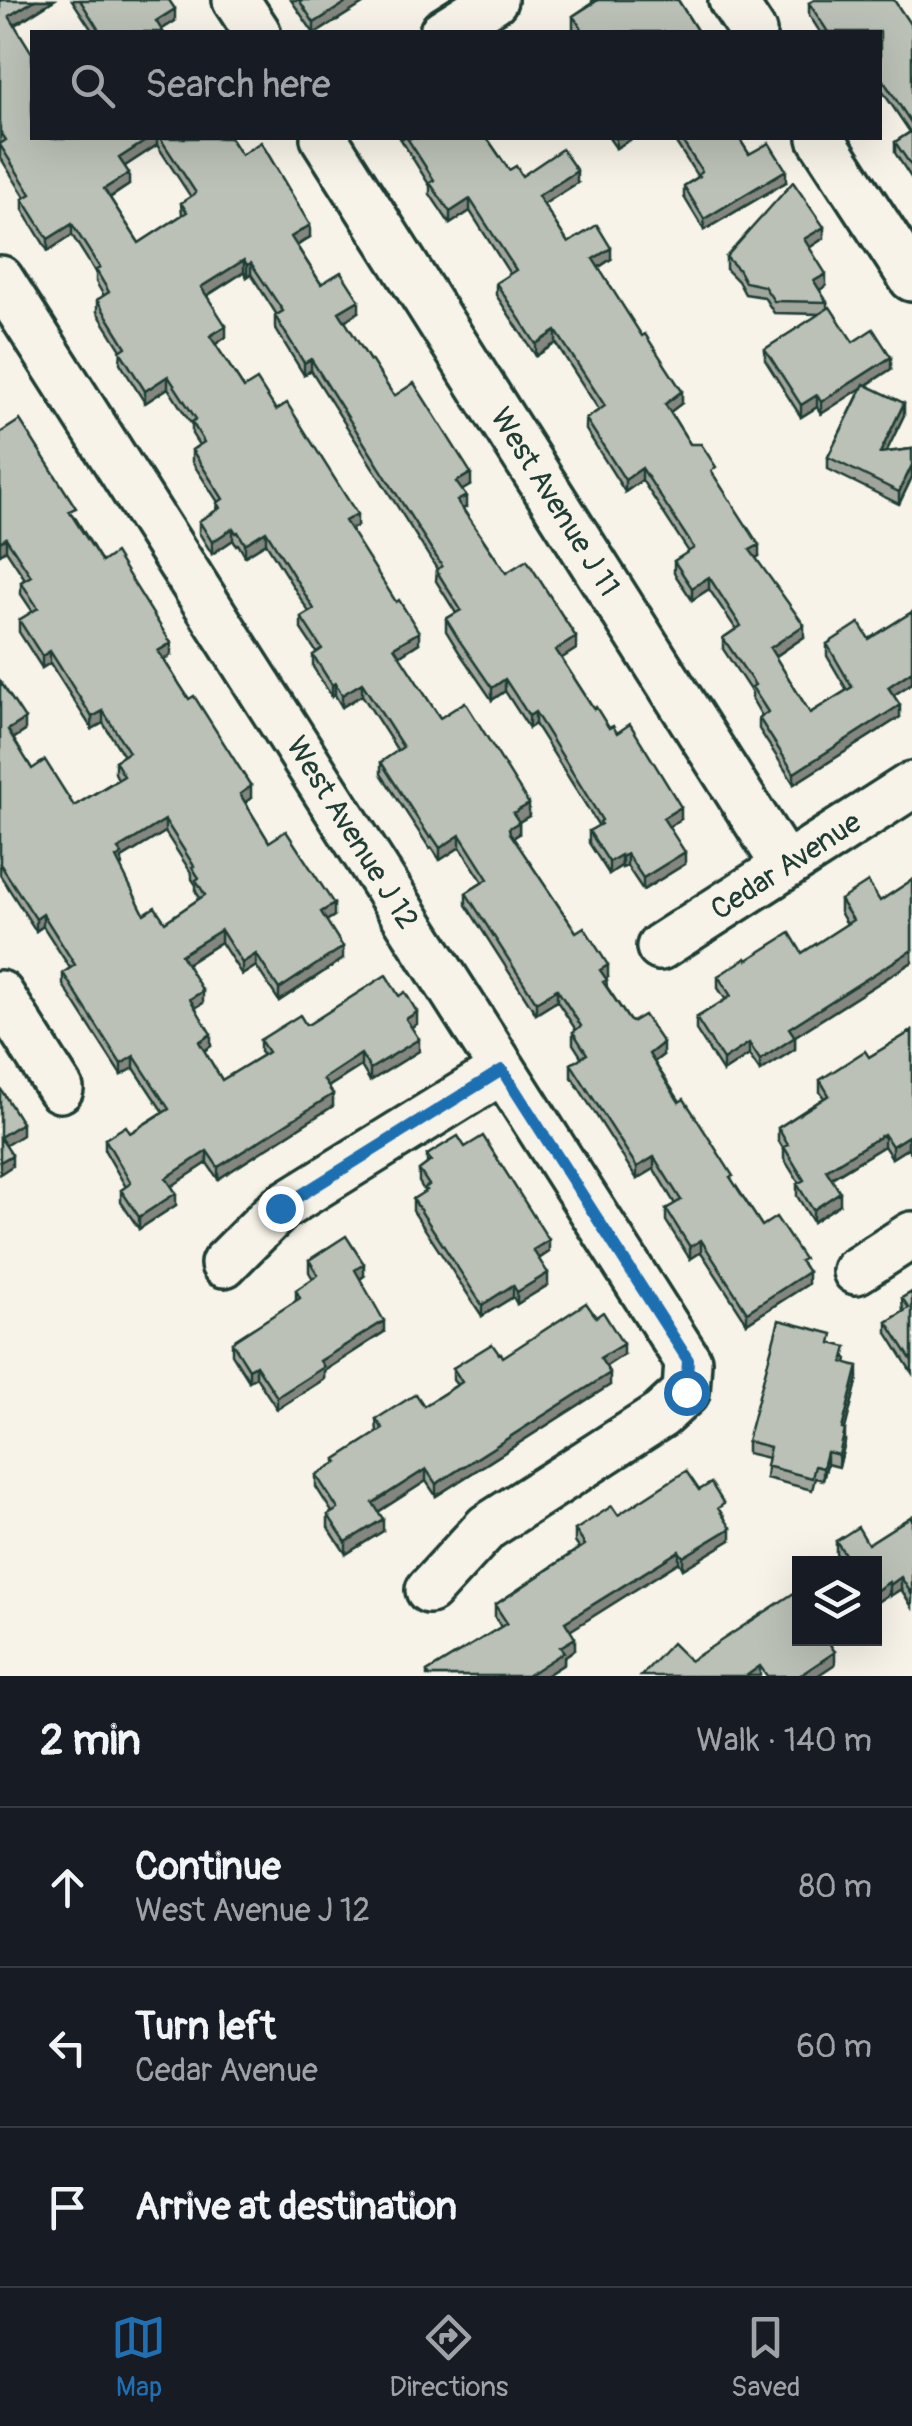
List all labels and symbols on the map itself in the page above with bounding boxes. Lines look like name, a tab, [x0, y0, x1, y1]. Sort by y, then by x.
street label: West Avenue J 11	[482, 401, 628, 603]
street label: West Avenue J 12	[278, 730, 426, 936]
street label: Cedar Avenue	[704, 804, 868, 928]
route end	[258, 1186, 304, 1232]
route start	[664, 1370, 710, 1416]

